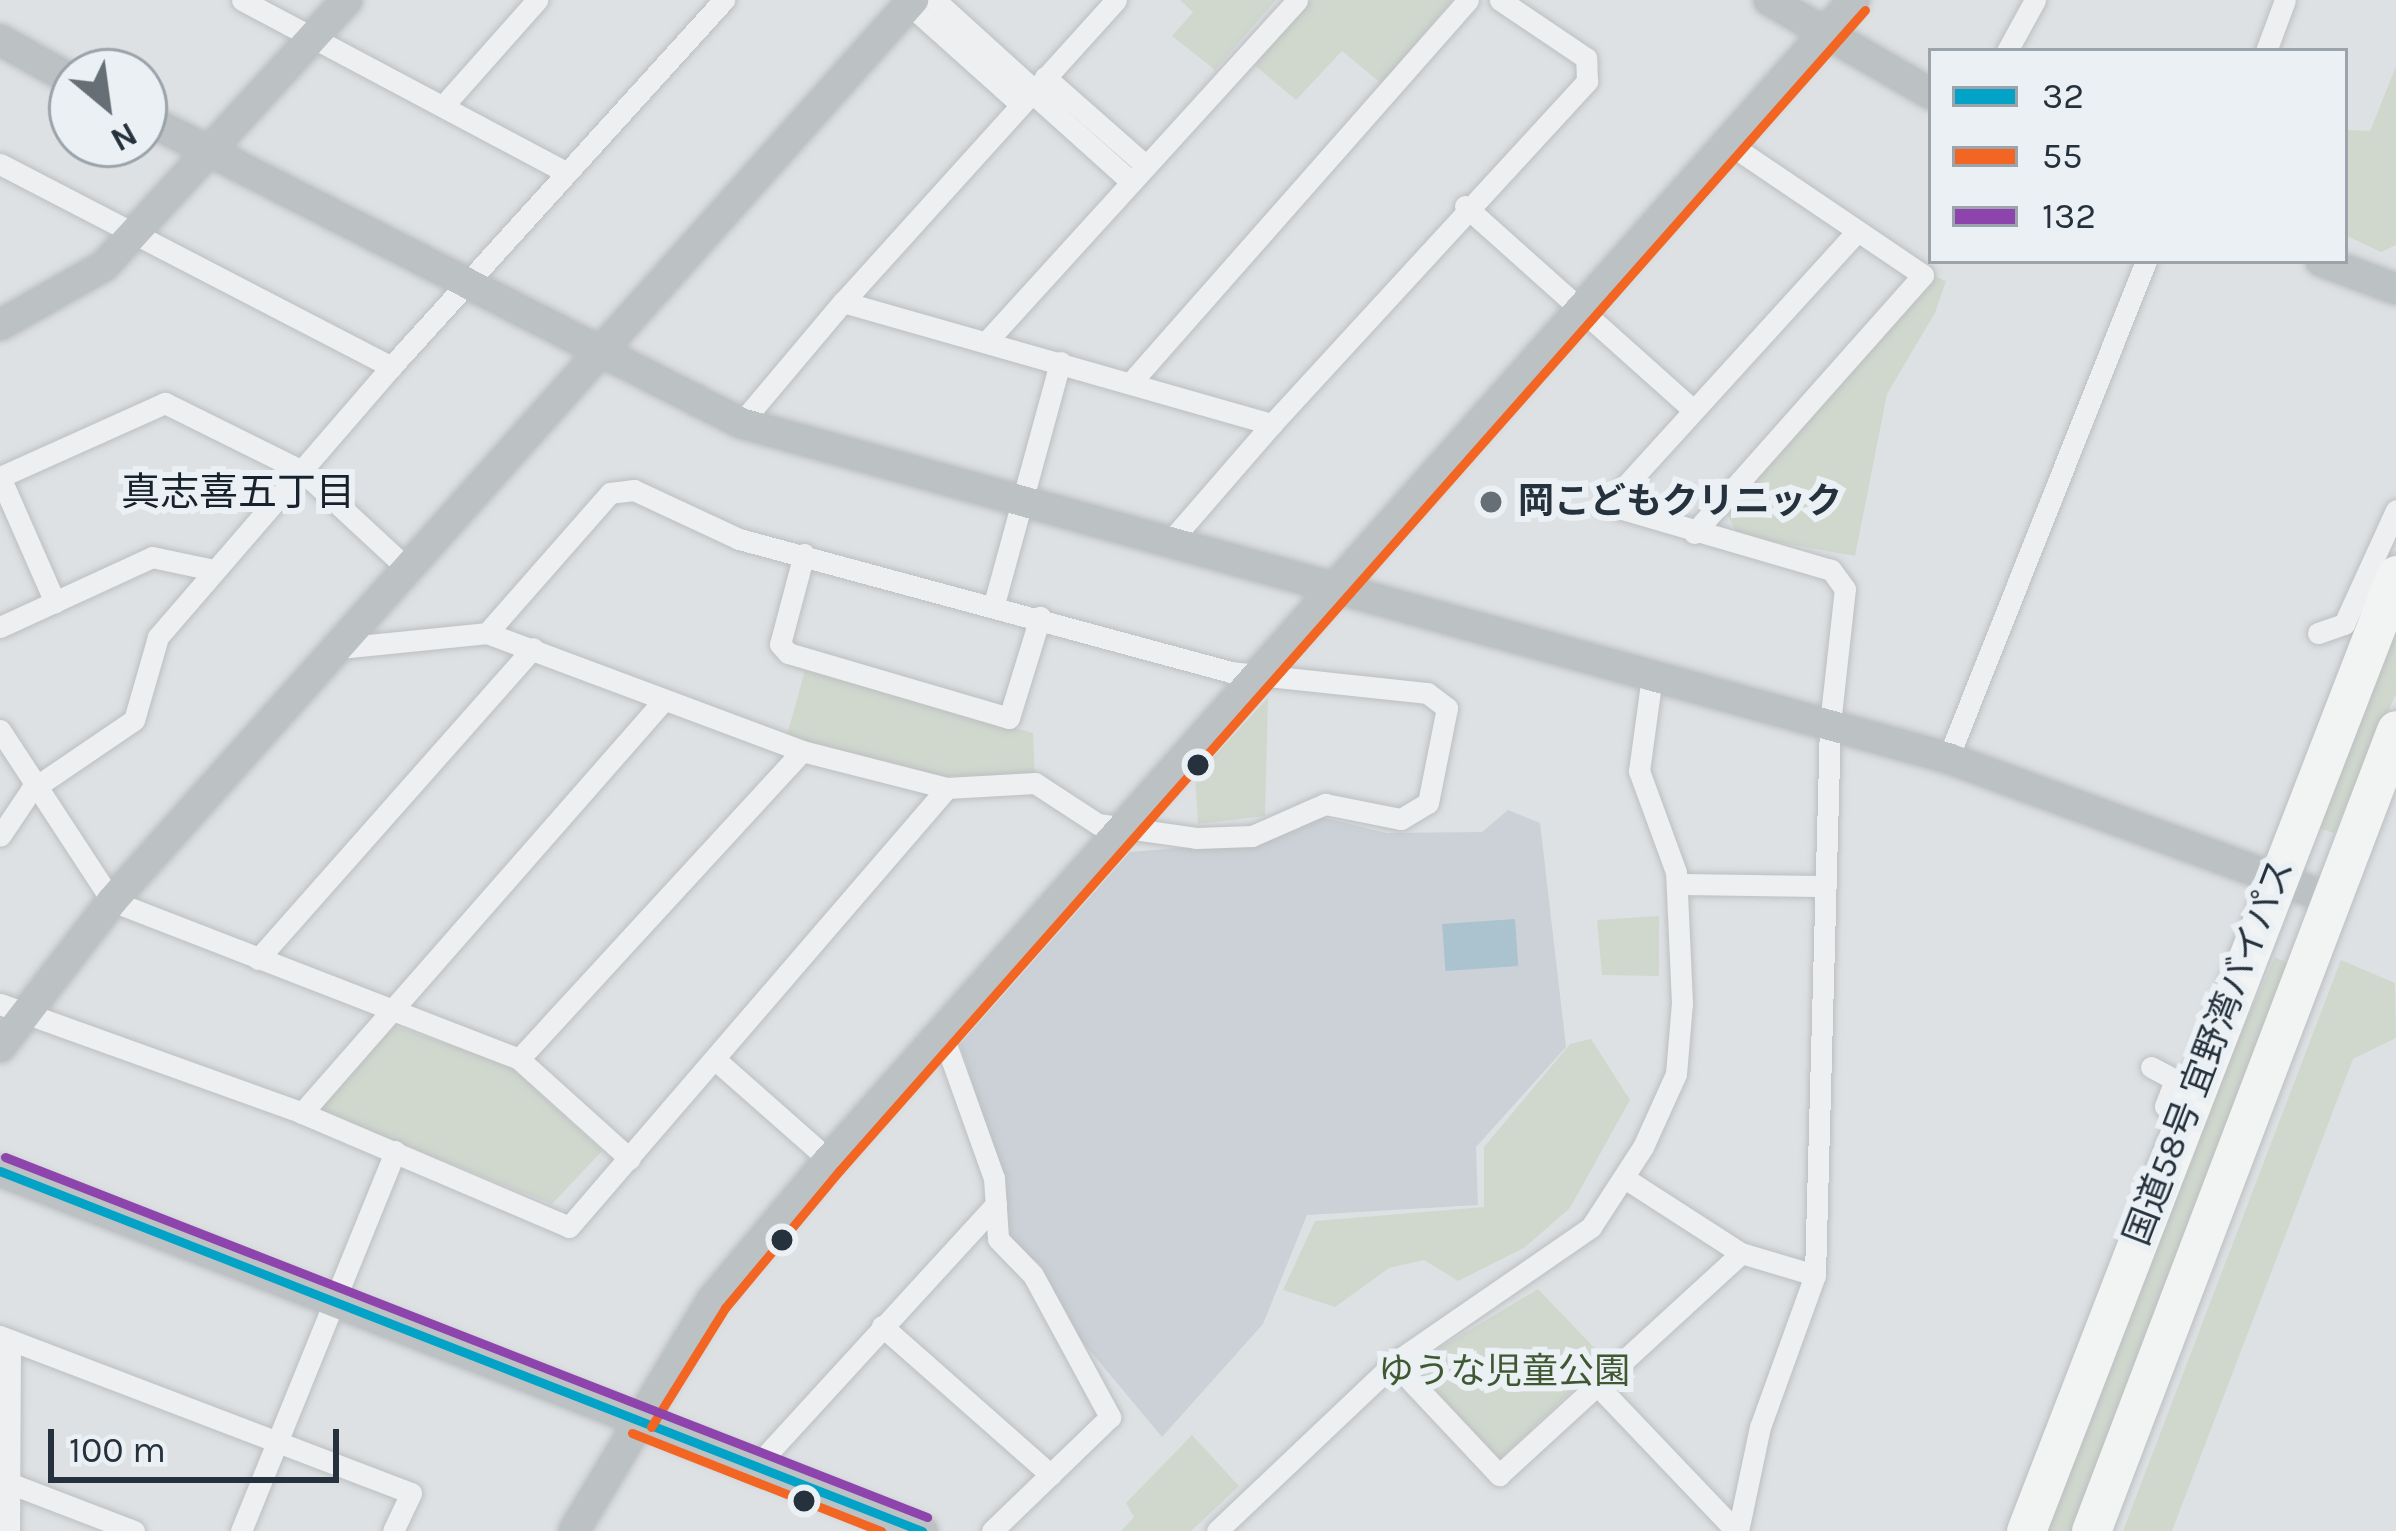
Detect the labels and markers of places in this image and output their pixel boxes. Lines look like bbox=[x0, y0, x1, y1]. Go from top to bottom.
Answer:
place label: 岡こどもクリニック bbox=[1518, 480, 1842, 524]
marker: 岡こどもクリニック bbox=[1475, 486, 1507, 518]
unlabelled marker bbox=[1187, 754, 1209, 776]
unlabelled marker bbox=[771, 1229, 793, 1251]
unlabelled marker bbox=[793, 1490, 815, 1512]

